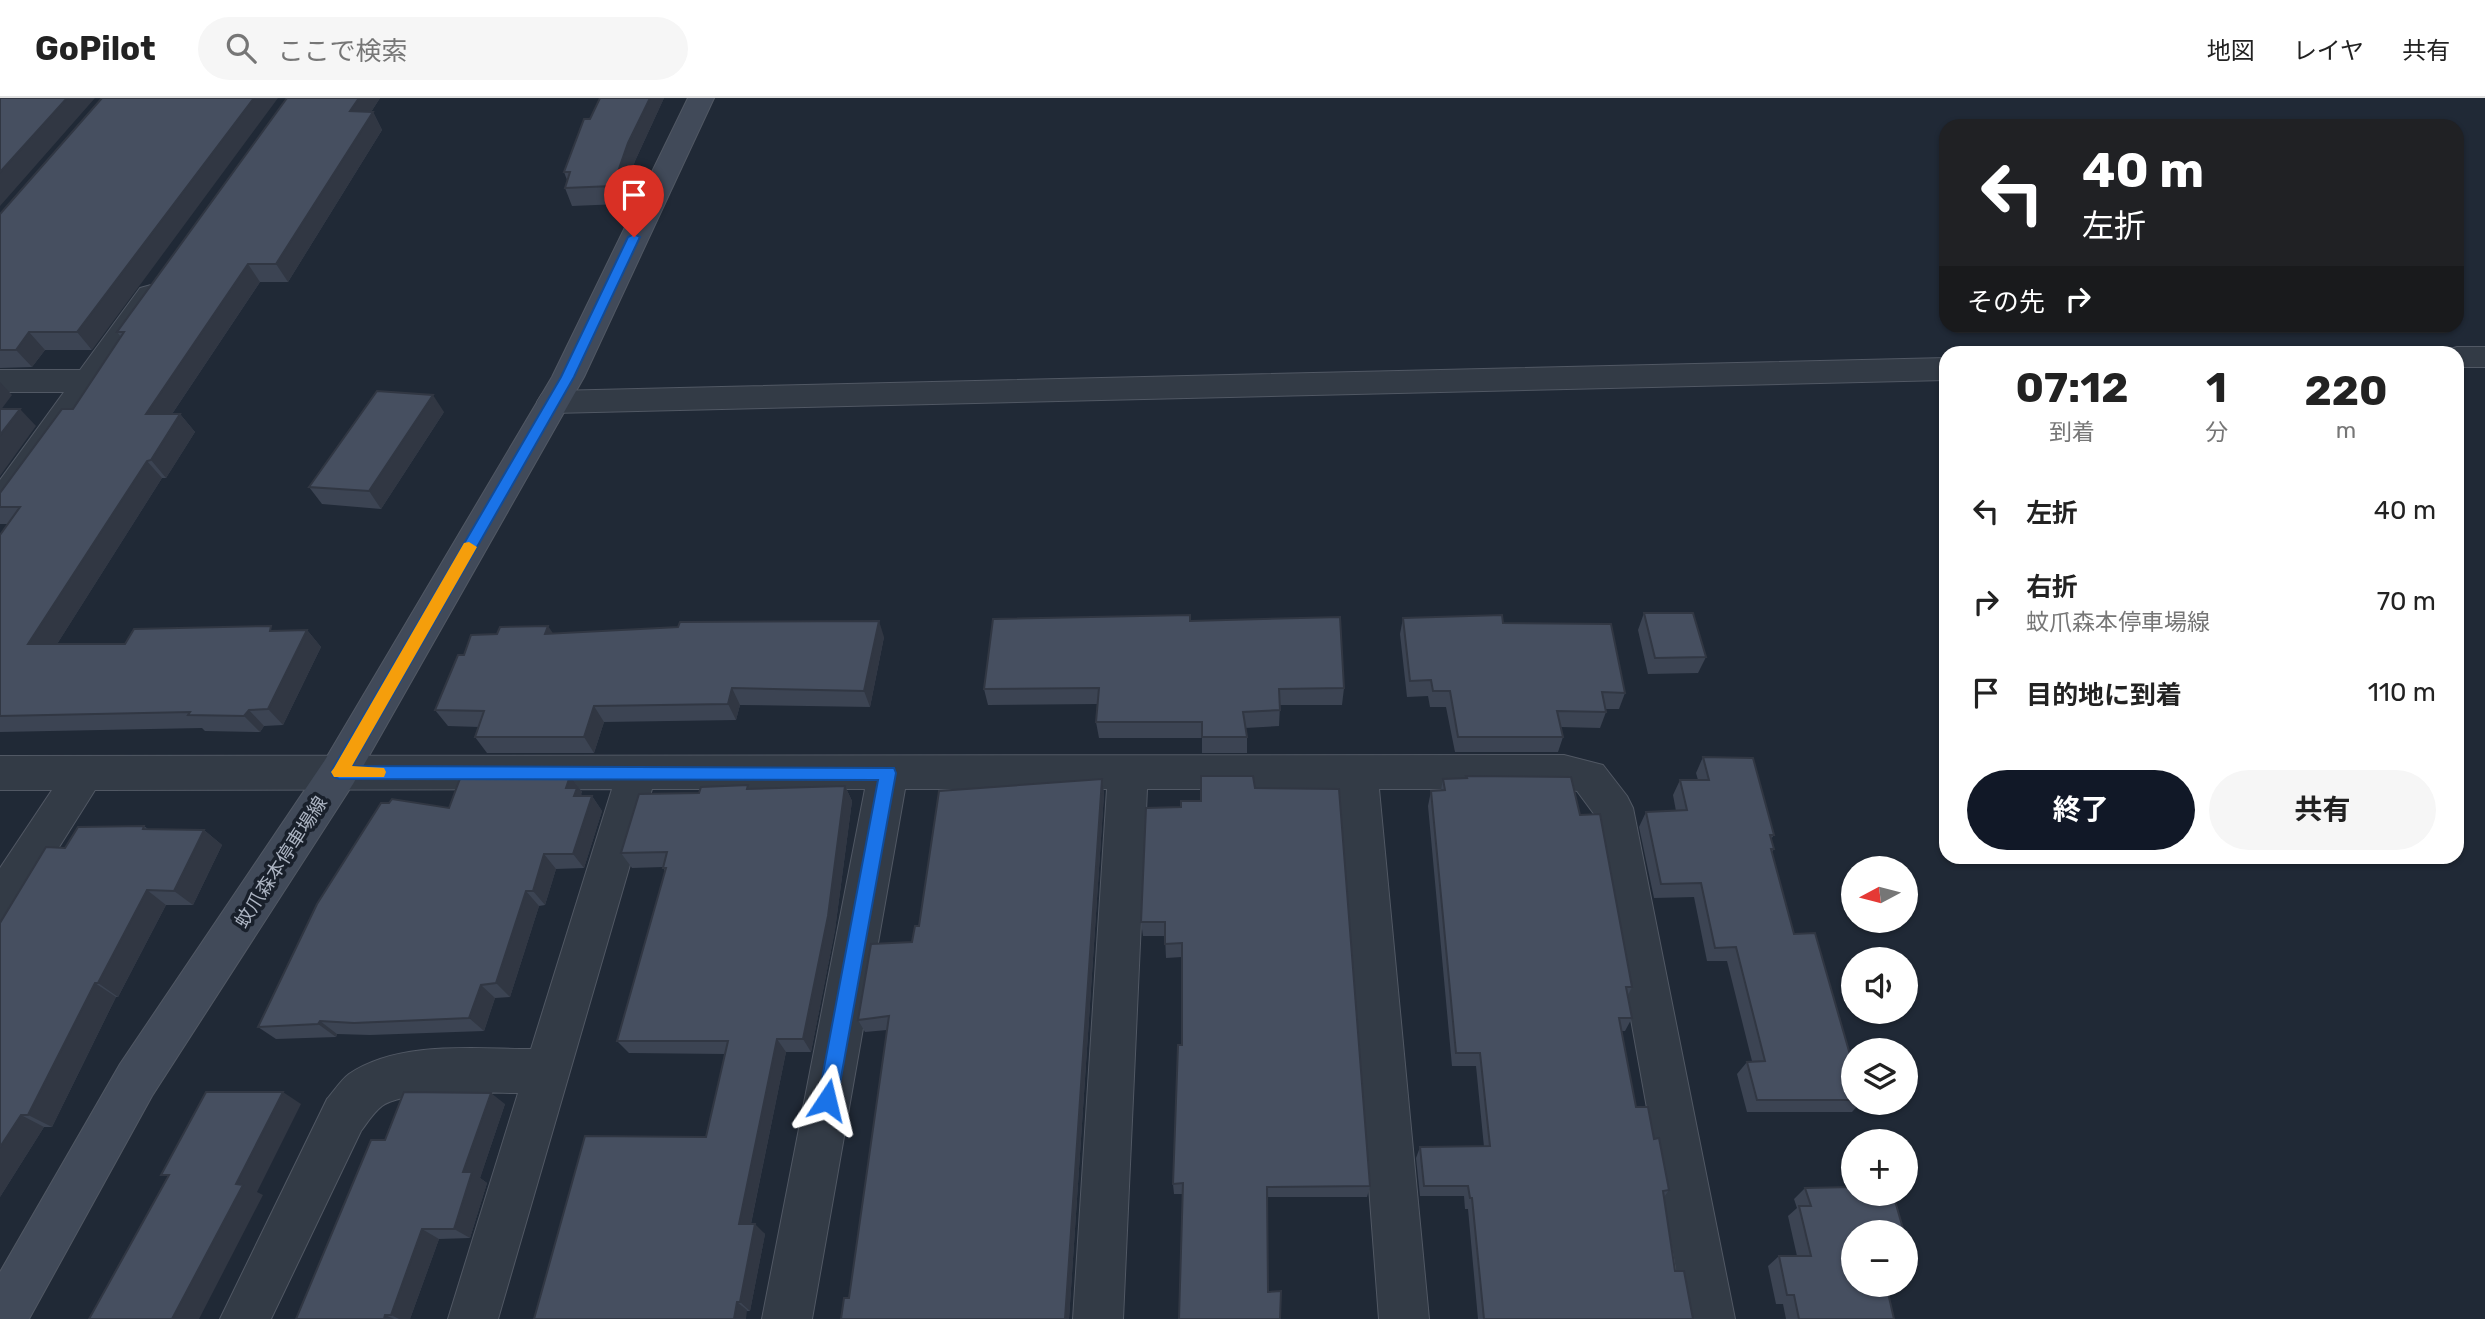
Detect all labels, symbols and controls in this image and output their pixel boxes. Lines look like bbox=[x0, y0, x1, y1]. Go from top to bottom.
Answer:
search box bbox=[198, 17, 688, 80]
text: GoPilot bbox=[35, 29, 156, 68]
icon: search bbox=[222, 29, 260, 67]
text: ここで検索 bbox=[278, 36, 408, 67]
text: 地図 bbox=[2207, 37, 2255, 65]
text: レイヤ bbox=[2293, 37, 2364, 65]
text: 共有 bbox=[2402, 37, 2450, 65]
text: 40 m bbox=[2082, 141, 2204, 199]
icon: left bbox=[1967, 147, 2058, 238]
pin bbox=[604, 165, 664, 237]
icon: arrive bbox=[615, 176, 653, 214]
text: 左折 bbox=[2082, 207, 2146, 245]
icon: right bbox=[2059, 280, 2097, 318]
text: その先 bbox=[1967, 287, 2045, 318]
text: 07:12 bbox=[2015, 363, 2129, 413]
text: 1 bbox=[2206, 363, 2227, 413]
text: 220 bbox=[2304, 366, 2388, 416]
text: m bbox=[2336, 416, 2356, 444]
text: 到着 bbox=[2049, 418, 2095, 446]
text: 分 bbox=[2205, 418, 2228, 446]
icon: left bbox=[1967, 492, 2005, 530]
text: 40 m bbox=[2374, 495, 2436, 526]
text: 左折 bbox=[2026, 498, 2078, 529]
text: 右折 bbox=[2026, 572, 2078, 603]
icon: right bbox=[1967, 583, 2005, 621]
text: 70 m bbox=[2377, 586, 2436, 617]
text: 蚊爪森本停車場線 bbox=[2026, 608, 2210, 636]
icon: arrive bbox=[1967, 674, 2005, 712]
text: 110 m bbox=[2368, 677, 2436, 708]
text: 目的地に到着 bbox=[2026, 680, 2182, 711]
button: 終了 bbox=[1967, 770, 2195, 850]
button: 共有 bbox=[2209, 770, 2436, 850]
street label: 蚊爪森本停車場線 bbox=[230, 792, 332, 932]
north arrow bbox=[1841, 856, 1918, 933]
map controls bbox=[1841, 856, 1918, 1297]
button: sound bbox=[1841, 947, 1918, 1024]
button: layers bbox=[1841, 1038, 1918, 1115]
position arrow bbox=[790, 1063, 864, 1137]
button: + bbox=[1841, 1129, 1918, 1206]
button: − bbox=[1841, 1220, 1918, 1297]

